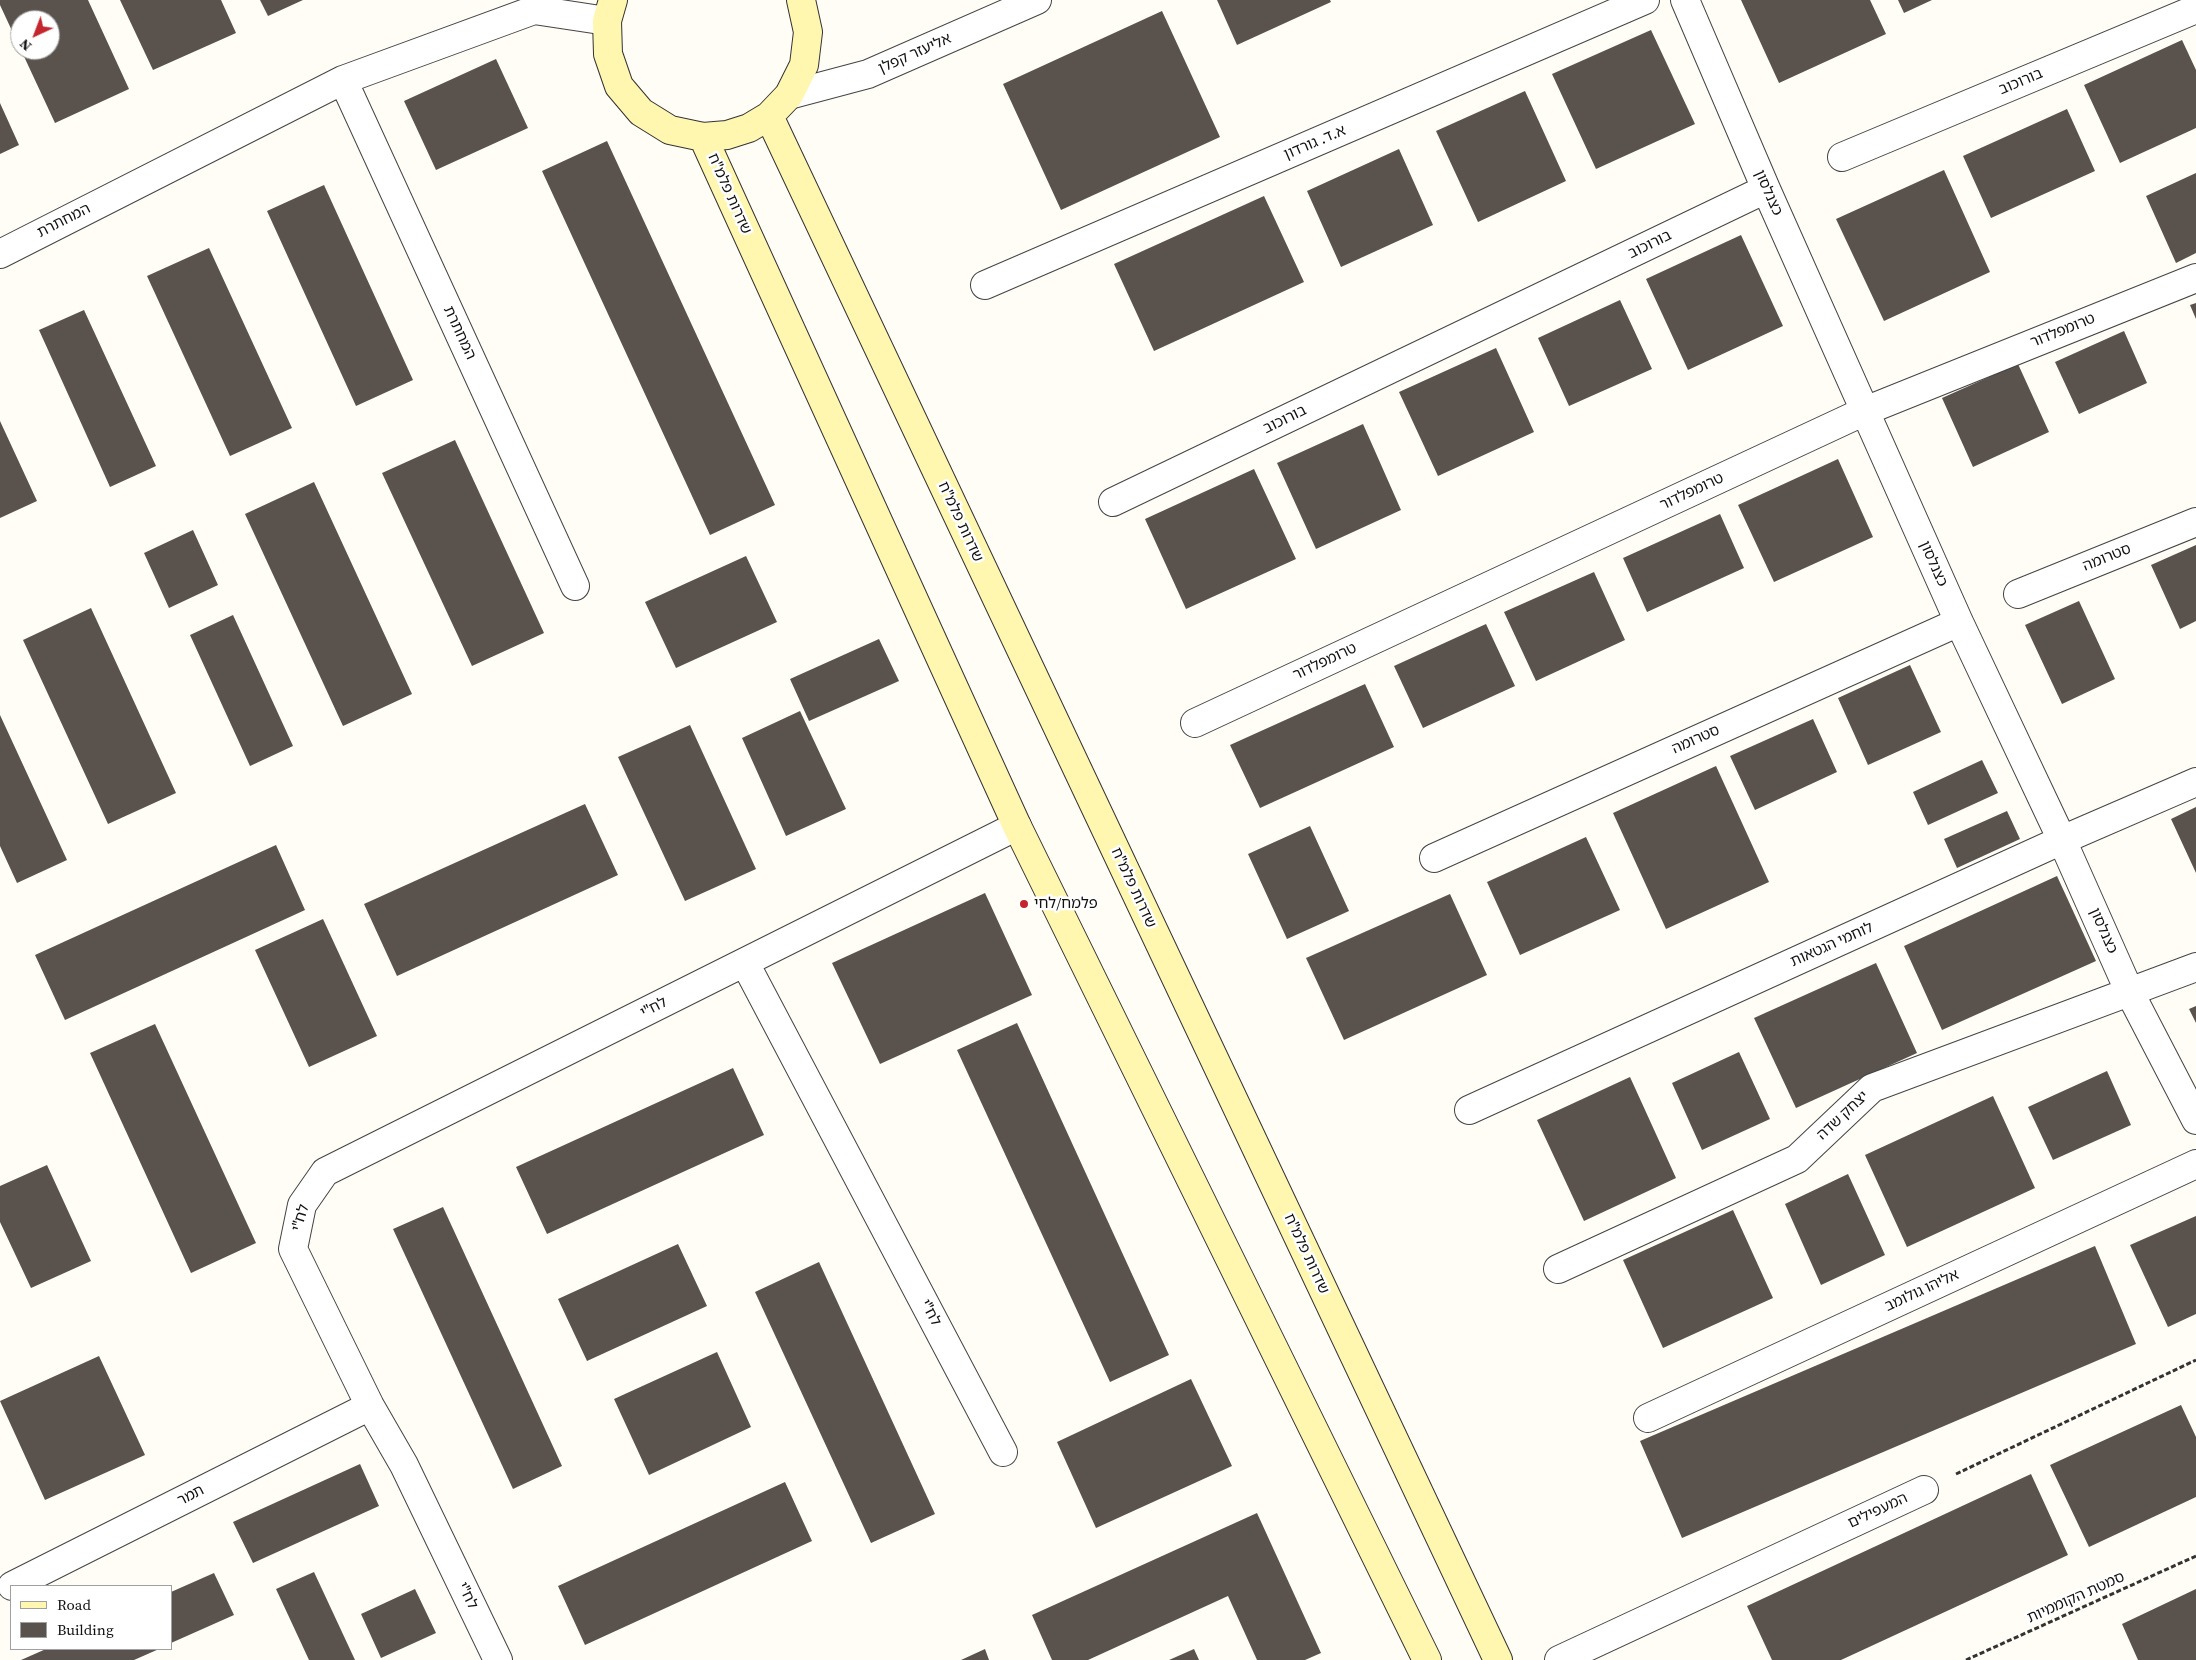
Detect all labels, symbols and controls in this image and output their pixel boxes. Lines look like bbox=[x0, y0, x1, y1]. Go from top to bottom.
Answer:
north arrow bbox=[10, 10, 60, 60]
street label: אליעזר קפלן bbox=[876, 30, 954, 78]
text: N bbox=[15, 34, 36, 56]
street label: בורוכוב bbox=[1996, 65, 2046, 99]
street label: א.ד. גורדון bbox=[1281, 122, 1349, 164]
street label: שדרות פלמ"ח bbox=[703, 151, 755, 237]
street label: כצנלסון bbox=[1750, 167, 1786, 219]
street label: המחתרת bbox=[34, 200, 94, 242]
street label: בורוכוב bbox=[1625, 227, 1675, 263]
street label: המחתרת bbox=[439, 303, 479, 363]
street label: טרומפלדור bbox=[2028, 310, 2098, 352]
street label: בורוכוב bbox=[1260, 402, 1310, 438]
street label: טרומפלדור bbox=[1657, 469, 1727, 515]
street label: שדרות פלמ"ח bbox=[934, 479, 986, 565]
street label: כצנלסון bbox=[1915, 538, 1951, 590]
street label: סטרומה bbox=[2080, 540, 2134, 576]
street label: טרומפלדור bbox=[1290, 639, 1360, 685]
street label: סטרומה bbox=[1669, 721, 1723, 759]
street label: שדרות פלמ"ח bbox=[1107, 845, 1159, 931]
place label: פלמח/לחי bbox=[1034, 895, 1098, 913]
marker: פלמח/לחי bbox=[1018, 898, 1030, 910]
street label: כצנלסון bbox=[2085, 905, 2121, 957]
street label: לוחמי הגטאות bbox=[1788, 919, 1876, 971]
street label: לח"י bbox=[638, 994, 670, 1022]
street label: יצחק שדה bbox=[1814, 1088, 1872, 1144]
street label: לח"י bbox=[288, 1202, 314, 1234]
street label: שדרות פלמ"ח bbox=[1280, 1211, 1332, 1297]
street label: אליהו גולומב bbox=[1882, 1266, 1962, 1316]
street label: לח"י bbox=[916, 1297, 944, 1329]
street label: תמר bbox=[175, 1482, 207, 1510]
street label: המעפילים bbox=[1845, 1489, 1911, 1533]
street label: סמטת הקוממיות bbox=[2024, 1568, 2128, 1628]
street label: לח"י bbox=[453, 1580, 481, 1612]
legend bbox=[10, 1585, 172, 1650]
text: Road bbox=[57, 1594, 91, 1615]
text: Building bbox=[57, 1619, 114, 1640]

